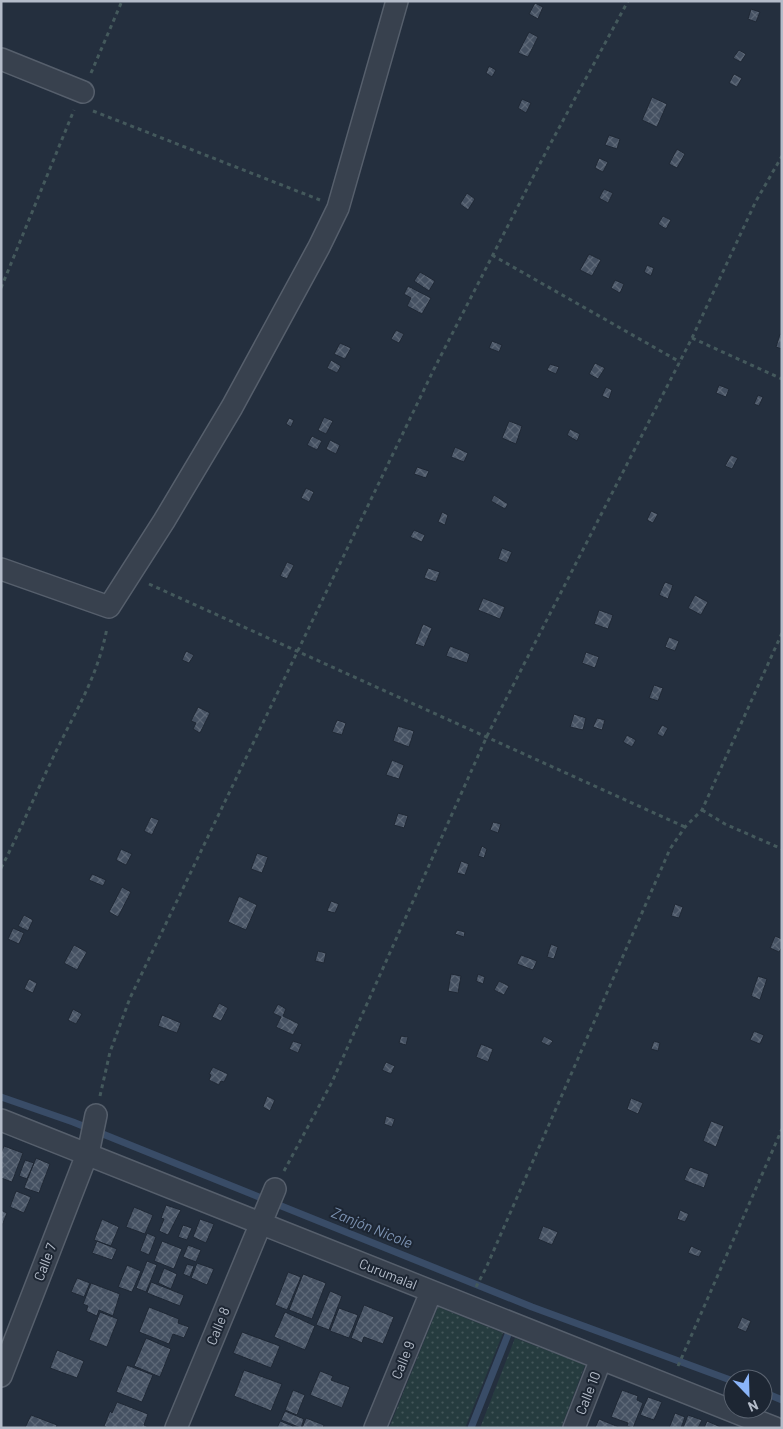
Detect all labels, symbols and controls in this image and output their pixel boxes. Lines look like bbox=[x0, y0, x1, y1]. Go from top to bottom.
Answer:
water label: Zanjón Nicole bbox=[329, 1203, 416, 1252]
street label: Calle 7 bbox=[30, 1240, 60, 1283]
street label: Curumalal bbox=[357, 1254, 420, 1293]
street label: Calle 8 bbox=[202, 1304, 233, 1347]
street label: Calle 9 bbox=[387, 1338, 418, 1381]
street label: Calle 10 bbox=[572, 1369, 604, 1417]
north arrow bbox=[723, 1369, 773, 1419]
text: N bbox=[746, 1397, 761, 1416]

